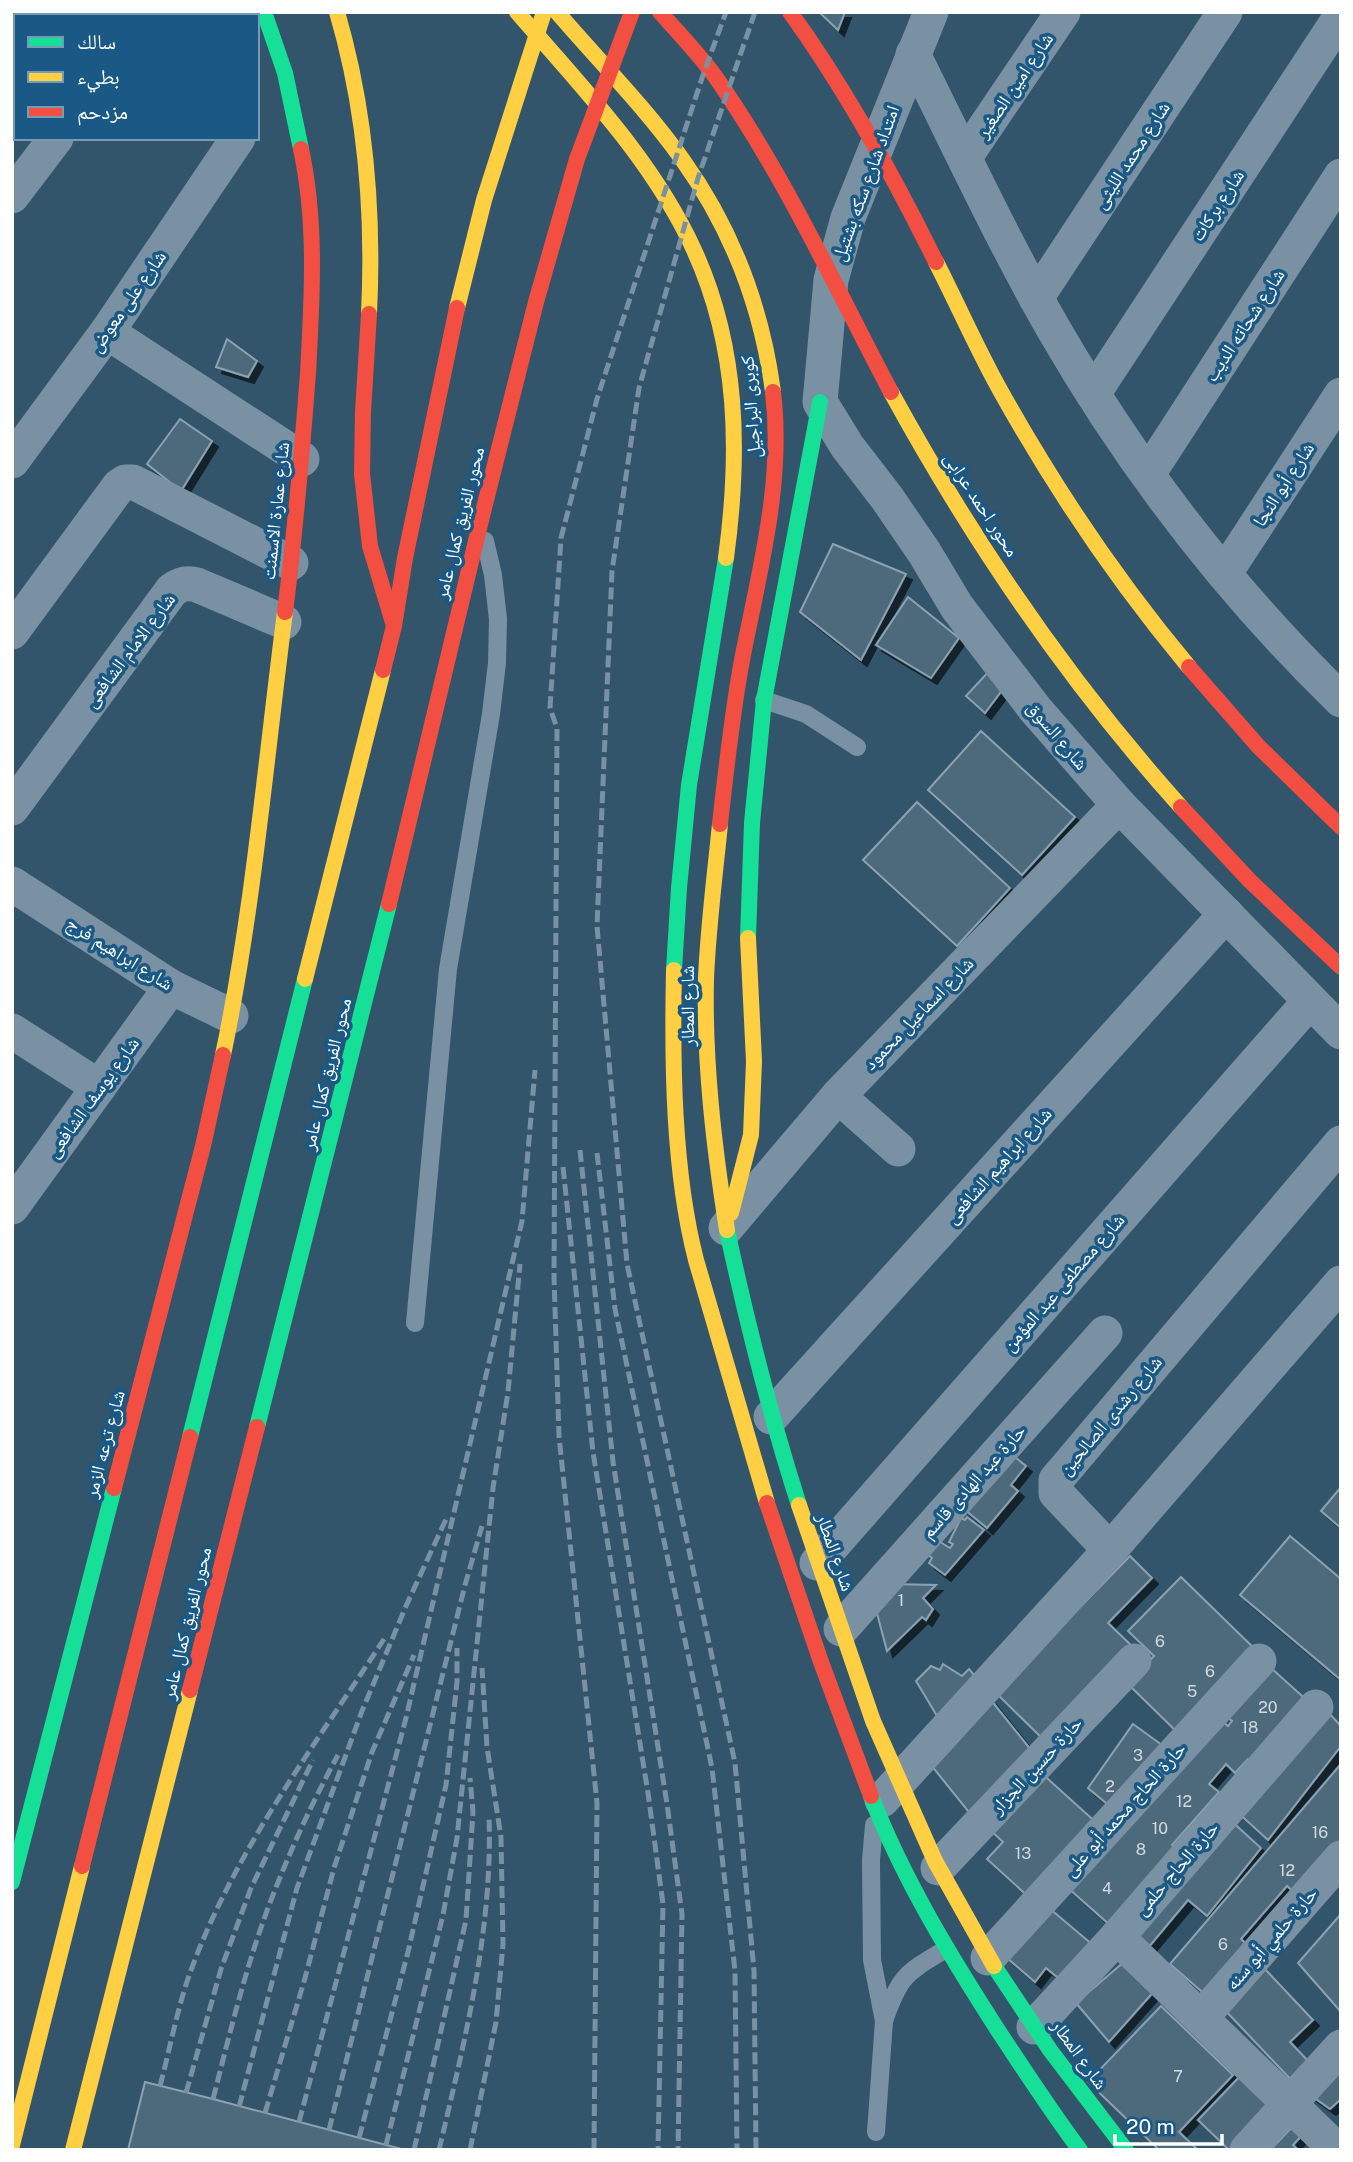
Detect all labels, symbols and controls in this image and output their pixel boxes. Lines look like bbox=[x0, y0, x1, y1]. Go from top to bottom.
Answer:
legend bbox=[14, 14, 259, 140]
street label: شارع امين الصغير bbox=[970, 28, 1058, 143]
text: سالك bbox=[77, 29, 116, 54]
text: بطيء bbox=[77, 64, 120, 93]
street label: شارع محمد الليثى bbox=[1088, 97, 1175, 213]
text: مزدحم bbox=[77, 99, 128, 126]
street label: امتداد شارع سكه بشتيل bbox=[827, 102, 904, 264]
street label: شارع بركات bbox=[1186, 165, 1249, 246]
street label: شارع على معوض bbox=[84, 246, 171, 357]
street label: شارع شحاته الديب bbox=[1199, 264, 1289, 386]
street label: كوبرى البراجيل bbox=[735, 355, 766, 459]
street label: شارع أبو النجا bbox=[1248, 438, 1319, 531]
street label: شارع عمارة الاسمنت bbox=[257, 441, 294, 581]
street label: محور الفريق كمال عامر bbox=[429, 445, 490, 603]
street label: محور احمد عرابى bbox=[939, 448, 1024, 561]
street label: شارع الامام الشافعى bbox=[79, 589, 182, 713]
street label: شارع السوق bbox=[1022, 696, 1093, 775]
street label: شارع ابراهيم فرج bbox=[62, 911, 177, 996]
street label: شارع اسماعيل محمود bbox=[858, 952, 978, 1075]
street label: شارع المطار bbox=[676, 965, 699, 1048]
street label: محور الفريق كمال عامر bbox=[296, 996, 357, 1154]
street label: شارع يوسف الشافعى bbox=[41, 1032, 144, 1162]
street label: شارع ابراهيم الشافعى bbox=[940, 1102, 1057, 1229]
street label: شارع مصطفى عبد المؤمن bbox=[997, 1209, 1129, 1356]
street label: شارع رشدى الصالحين bbox=[1054, 1351, 1167, 1480]
street label: شارع ترعه الزمر bbox=[79, 1388, 130, 1501]
street label: حارة عبد الهادى قاسم bbox=[916, 1420, 1031, 1544]
street label: شارع المطار bbox=[811, 1509, 860, 1594]
street label: محور الفريق كمال عامر bbox=[156, 1545, 217, 1703]
house number: 1 bbox=[898, 1591, 904, 1610]
house number: 6 bbox=[1155, 1632, 1165, 1651]
house number: 6 bbox=[1205, 1662, 1215, 1681]
house number: 5 bbox=[1187, 1682, 1197, 1701]
house number: 20 bbox=[1258, 1698, 1278, 1717]
street label: حارة حسين الجزار bbox=[985, 1712, 1087, 1819]
house number: 18 bbox=[1242, 1718, 1258, 1737]
street label: حارة الحاج محمد أبو على bbox=[1058, 1737, 1191, 1881]
house number: 3 bbox=[1133, 1746, 1143, 1765]
house number: 2 bbox=[1105, 1777, 1115, 1796]
house number: 12 bbox=[1176, 1792, 1192, 1811]
street label: حارة الحاج حلمى bbox=[1129, 1817, 1223, 1920]
house number: 10 bbox=[1152, 1819, 1168, 1838]
house number: 16 bbox=[1312, 1823, 1328, 1842]
house number: 8 bbox=[1136, 1840, 1146, 1859]
house number: 13 bbox=[1015, 1844, 1031, 1863]
house number: 12 bbox=[1279, 1861, 1295, 1880]
house number: 4 bbox=[1102, 1879, 1112, 1898]
street label: حارة حلمي أبو سنه bbox=[1220, 1882, 1325, 1997]
house number: 6 bbox=[1218, 1935, 1228, 1954]
street label: شارع المطار bbox=[1046, 2014, 1113, 2094]
house number: 7 bbox=[1173, 2067, 1183, 2086]
scale bar bbox=[1115, 2102, 1222, 2146]
text: 20 m bbox=[1126, 2114, 1175, 2139]

